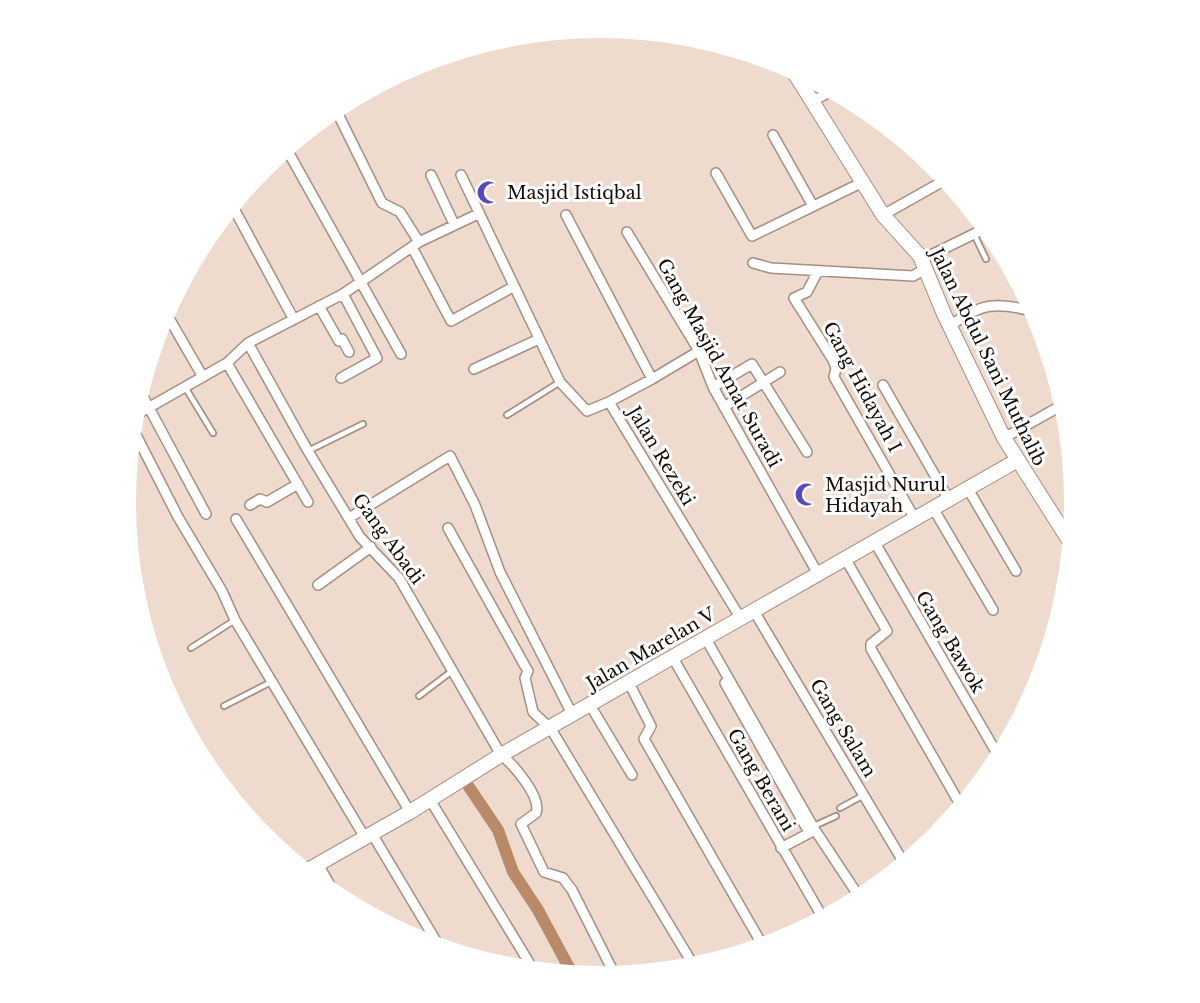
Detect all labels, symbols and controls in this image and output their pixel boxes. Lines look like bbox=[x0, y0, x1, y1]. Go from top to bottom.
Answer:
mosque icon: Masjid Istiqbal bbox=[476, 180, 502, 206]
place label: Masjid Istiqbal bbox=[507, 182, 642, 204]
street label: Jalan Abdul Sani Muthalib bbox=[925, 243, 1050, 469]
street label: Gang Masjid Amat Suradi bbox=[652, 255, 786, 471]
street label: Gang Hidayah I bbox=[818, 318, 906, 456]
street label: Jalan Rezeki bbox=[622, 401, 699, 510]
place label: Masjid Nurul Hidayah bbox=[825, 474, 946, 517]
mosque icon: Masjid Nurul Hidayah bbox=[794, 482, 820, 508]
street label: Gang Abadi bbox=[348, 489, 428, 589]
street label: Gang Bawok bbox=[911, 587, 989, 697]
street label: Jalan Marelan V bbox=[581, 603, 720, 696]
street label: Gang Salam bbox=[805, 675, 881, 781]
street label: Gang Berani bbox=[723, 725, 799, 835]

